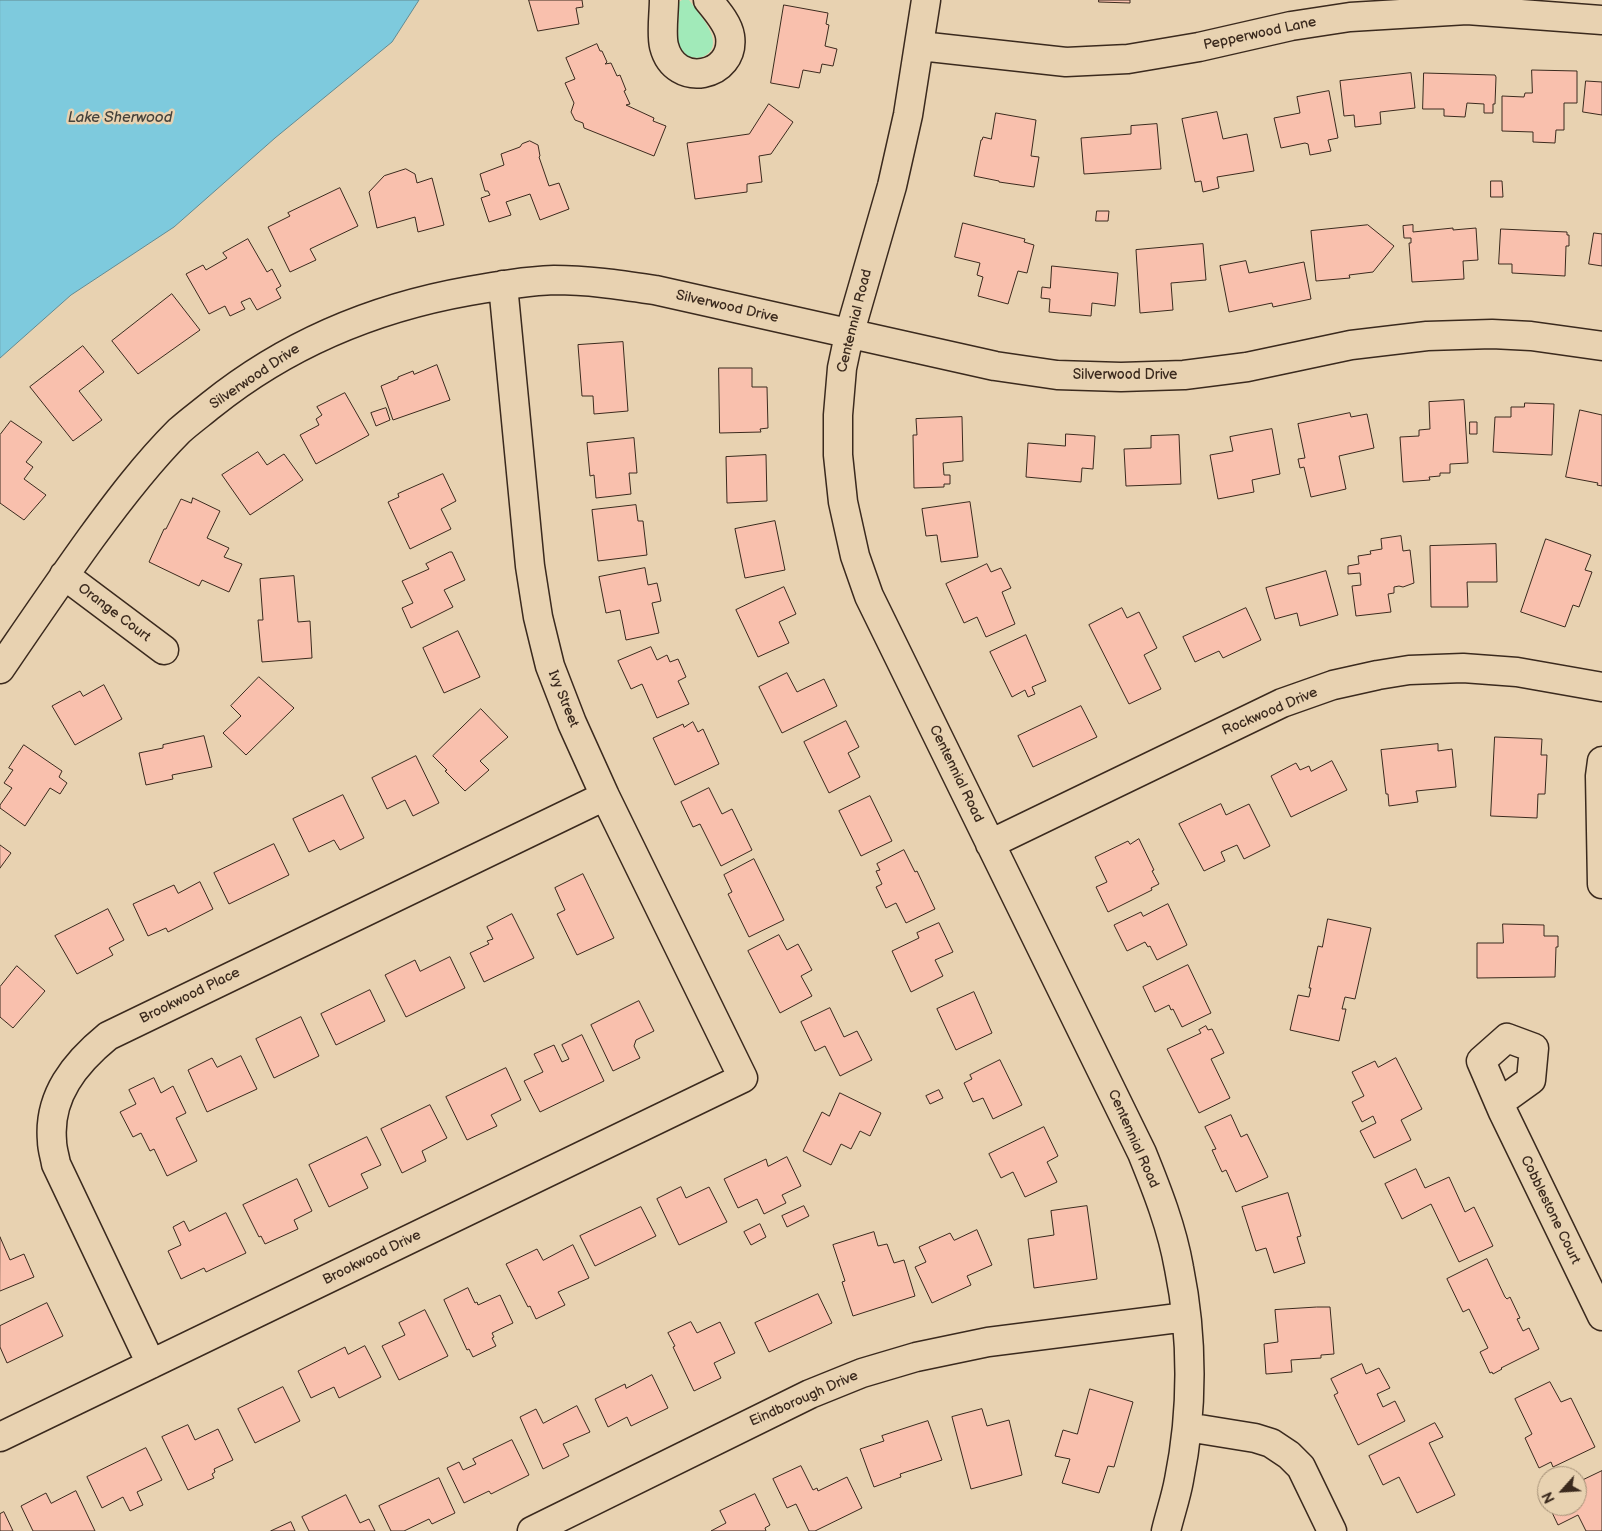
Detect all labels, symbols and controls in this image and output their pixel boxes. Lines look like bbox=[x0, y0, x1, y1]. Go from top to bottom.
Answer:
street label: Pepperwood Lane bbox=[1202, 14, 1318, 54]
water label: Lake Sherwood bbox=[68, 109, 172, 127]
street label: Centennial Road bbox=[834, 268, 876, 374]
street label: Silverwood Drive bbox=[674, 287, 780, 327]
street label: Silverwood Drive bbox=[207, 341, 303, 413]
street label: Silverwood Drive bbox=[1073, 367, 1177, 383]
street label: Orange Court bbox=[74, 580, 154, 646]
street label: Ivy Street bbox=[544, 668, 582, 730]
street label: Rockwood Drive bbox=[1220, 684, 1320, 740]
street label: Centennial Road bbox=[925, 723, 987, 825]
street label: Brookwood Place bbox=[137, 964, 243, 1028]
street label: Centennial Road bbox=[1104, 1087, 1162, 1191]
street label: Cobblestone Court bbox=[1516, 1153, 1584, 1267]
street label: Brookwood Drive bbox=[320, 1227, 424, 1289]
street label: Eindborough Drive bbox=[747, 1368, 861, 1430]
north arrow bbox=[1537, 1466, 1587, 1516]
text: N bbox=[1539, 1489, 1559, 1506]

